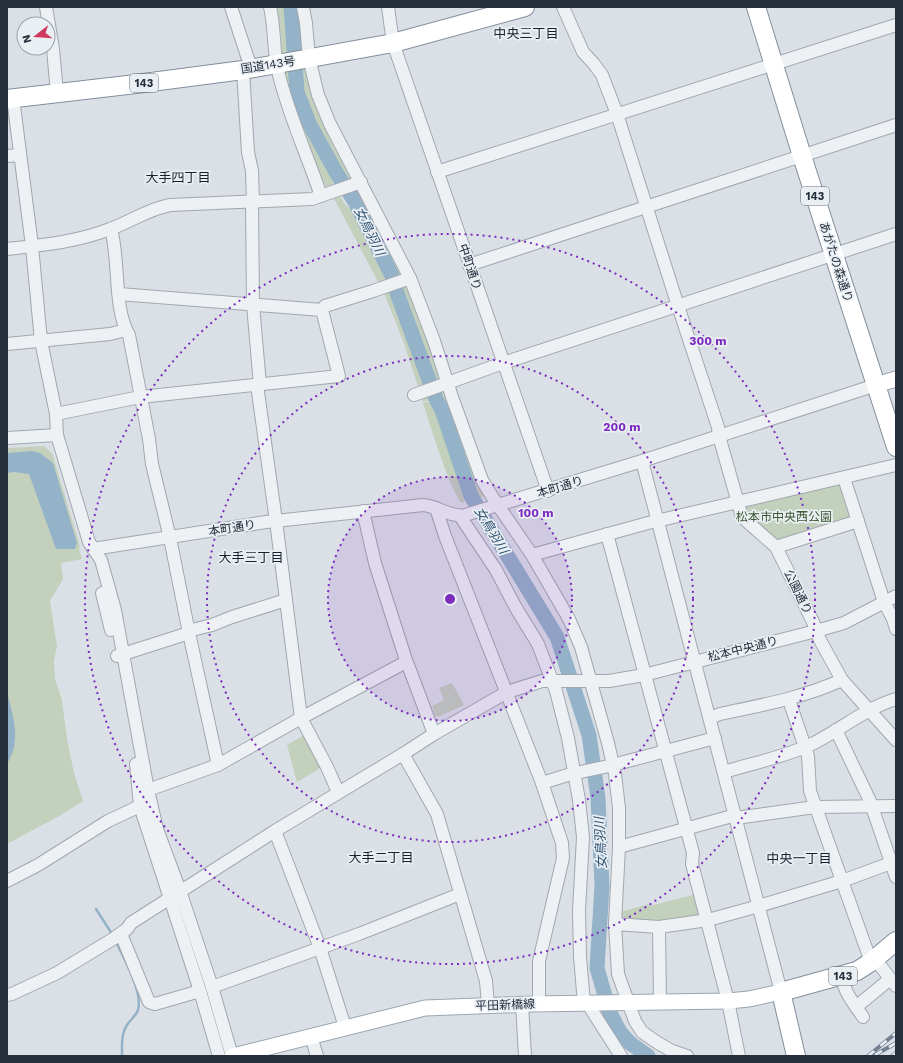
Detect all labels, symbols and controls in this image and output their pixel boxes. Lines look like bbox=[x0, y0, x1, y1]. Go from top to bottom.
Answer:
north arrow bbox=[16, 16, 56, 56]
district label: 中央三丁目 bbox=[493, 26, 559, 41]
text: N bbox=[20, 33, 34, 45]
street label: 国道143号 bbox=[240, 54, 296, 76]
road number: 143 bbox=[130, 74, 158, 92]
district label: 大手四丁目 bbox=[145, 170, 211, 185]
road number: 143 bbox=[801, 187, 829, 205]
water label: 女鳥羽川 bbox=[351, 205, 389, 260]
street label: あがたの森通り bbox=[816, 220, 856, 304]
street label: 中町通り bbox=[456, 242, 484, 292]
text: 300 m bbox=[689, 334, 727, 348]
text: 200 m bbox=[603, 420, 641, 434]
street label: 本町通り bbox=[535, 473, 585, 501]
water label: 女鳥羽川 bbox=[472, 504, 512, 558]
text: 100 m bbox=[518, 506, 554, 520]
park label: 松本市中央西公園 bbox=[736, 510, 832, 524]
street label: 本町通り bbox=[207, 517, 257, 539]
district label: 大手三丁目 bbox=[218, 550, 284, 565]
street label: 公園通り bbox=[781, 567, 815, 617]
centre of rings bbox=[443, 592, 457, 606]
street label: 松本中央通り bbox=[706, 633, 780, 665]
water label: 女鳥羽川 bbox=[592, 815, 609, 869]
district label: 大手二丁目 bbox=[348, 850, 414, 865]
district label: 中央一丁目 bbox=[766, 851, 832, 866]
road number: 143 bbox=[829, 967, 857, 985]
street label: 平田新橋線 bbox=[475, 997, 535, 1013]

